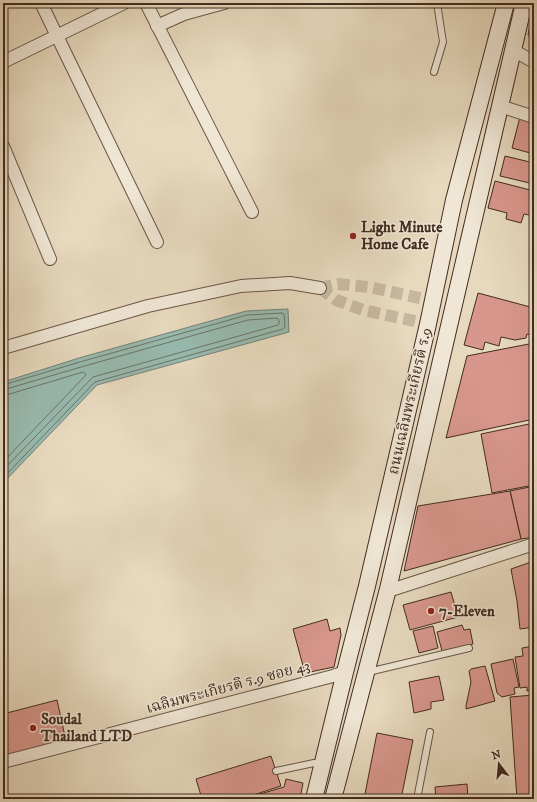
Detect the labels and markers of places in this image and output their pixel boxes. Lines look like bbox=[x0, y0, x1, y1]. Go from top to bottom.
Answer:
place label: Light Minute Home Cafe bbox=[361, 218, 443, 254]
marker: Light Minute Home Cafe bbox=[348, 231, 358, 241]
place label: 7-Eleven bbox=[439, 602, 495, 621]
marker: 7-Eleven bbox=[426, 606, 436, 616]
place label: Soudal Thailand LTD bbox=[40, 710, 132, 746]
marker: Soudal Thailand LTD bbox=[28, 723, 38, 733]

